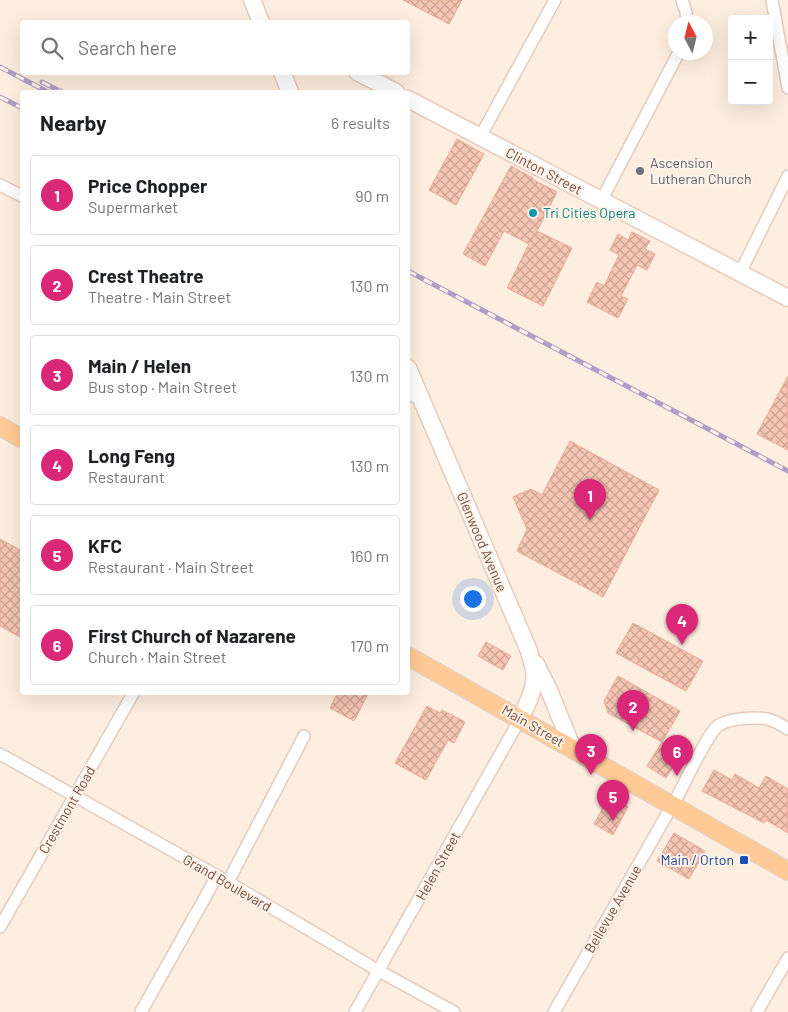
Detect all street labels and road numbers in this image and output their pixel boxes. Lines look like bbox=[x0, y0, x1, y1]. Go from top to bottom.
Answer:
street label: Clinton Street bbox=[503, 143, 585, 198]
street label: Glenwood Avenue bbox=[454, 489, 511, 594]
street label: Main Street bbox=[499, 701, 568, 750]
street label: Crestmont Road bbox=[35, 763, 98, 857]
street label: Helen Street bbox=[412, 828, 463, 903]
street label: Grand Boulevard bbox=[180, 850, 275, 915]
street label: Bellevue Avenue bbox=[580, 862, 645, 956]

